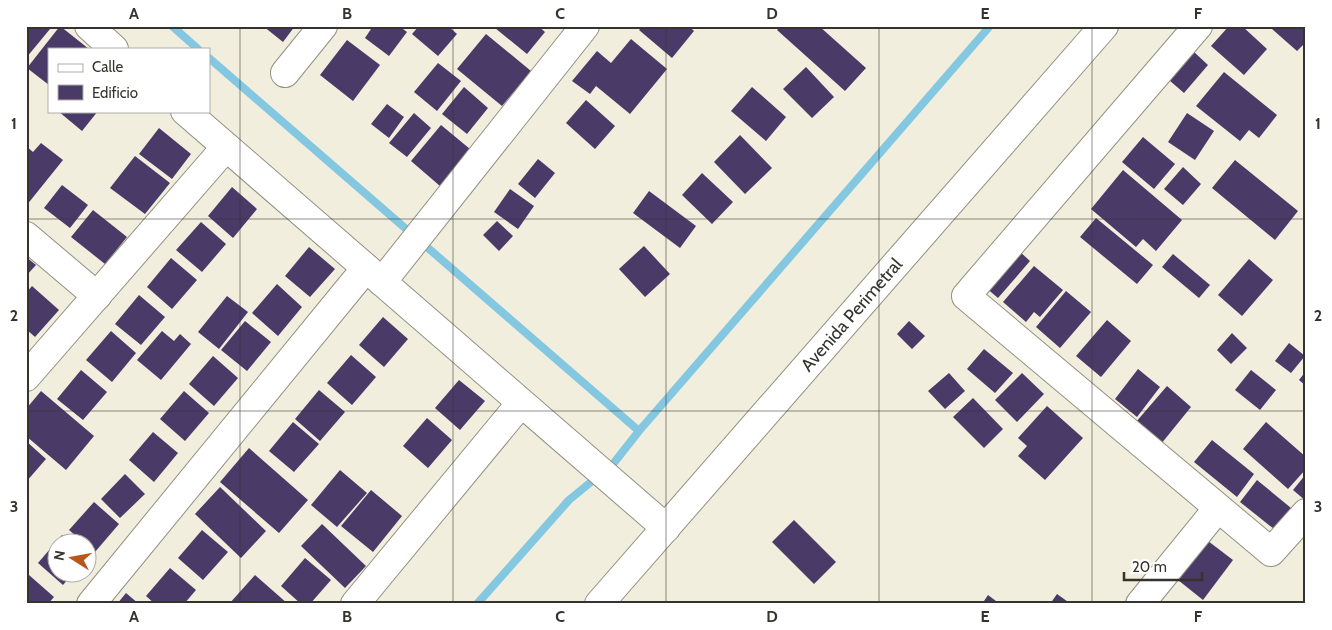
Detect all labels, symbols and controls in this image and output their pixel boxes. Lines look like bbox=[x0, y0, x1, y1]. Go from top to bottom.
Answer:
text: A bbox=[129, 4, 139, 23]
text: B bbox=[342, 4, 352, 23]
text: C bbox=[555, 4, 565, 23]
text: D bbox=[766, 4, 778, 23]
text: E bbox=[980, 4, 990, 23]
text: F bbox=[1194, 4, 1203, 23]
legend bbox=[48, 48, 210, 112]
text: Calle bbox=[92, 58, 123, 76]
text: Edificio bbox=[92, 84, 138, 102]
text: 1 bbox=[11, 114, 17, 133]
text: 1 bbox=[1315, 114, 1321, 133]
street label: Avenida Perimetral bbox=[796, 253, 908, 376]
text: 2 bbox=[10, 306, 18, 325]
text: 2 bbox=[1314, 306, 1322, 325]
text: 3 bbox=[10, 497, 18, 516]
text: 3 bbox=[1314, 497, 1322, 516]
north arrow bbox=[48, 532, 98, 582]
text: N bbox=[49, 549, 69, 562]
scale bar bbox=[1124, 550, 1202, 582]
text: 20 m bbox=[1132, 558, 1167, 576]
text: A bbox=[129, 607, 139, 626]
text: B bbox=[342, 607, 352, 626]
text: C bbox=[555, 607, 565, 626]
text: D bbox=[766, 607, 778, 626]
text: E bbox=[980, 607, 990, 626]
text: F bbox=[1194, 607, 1203, 626]

